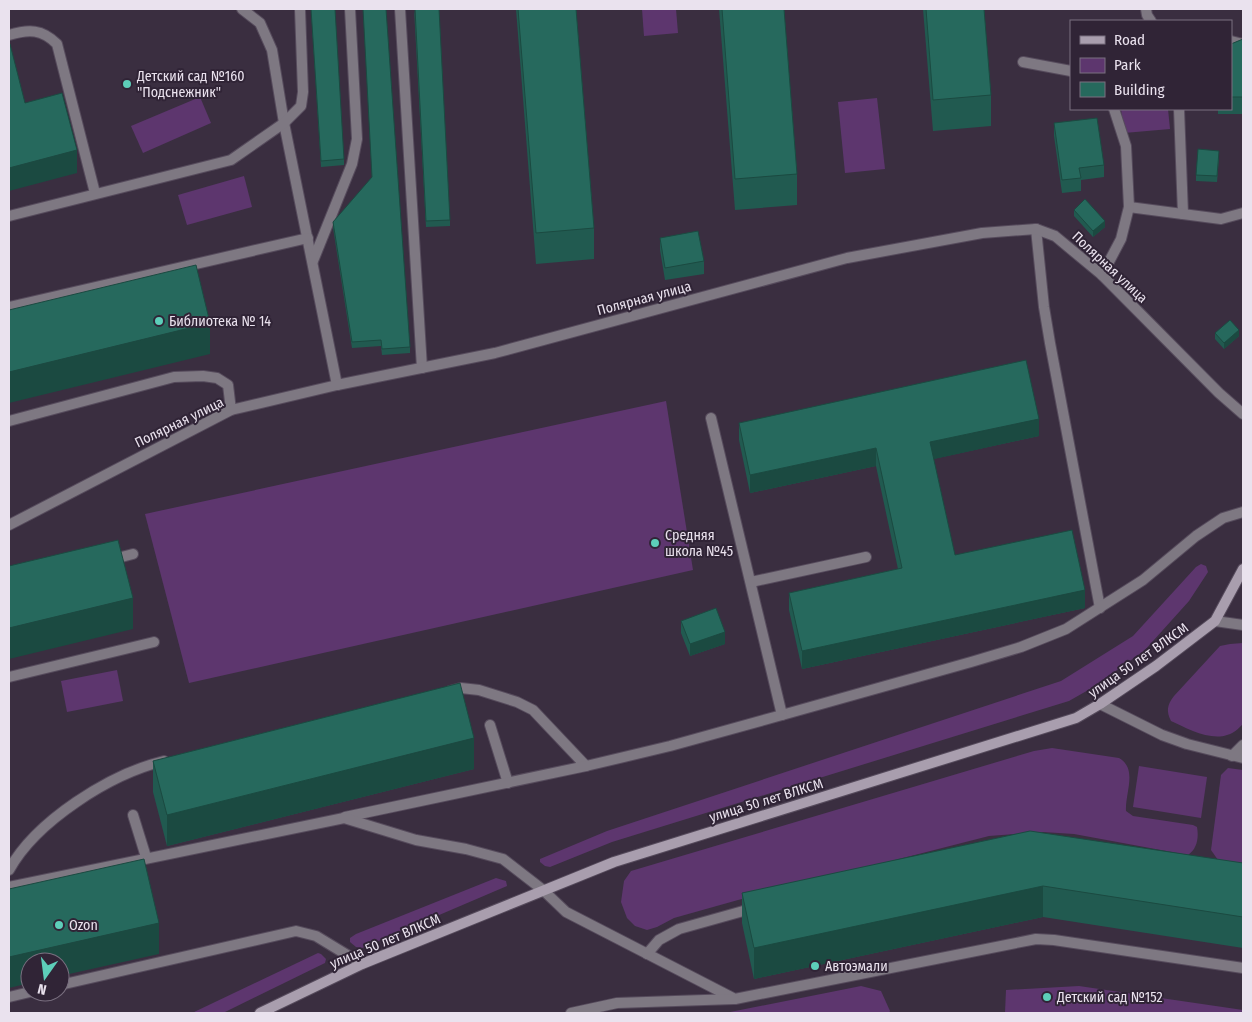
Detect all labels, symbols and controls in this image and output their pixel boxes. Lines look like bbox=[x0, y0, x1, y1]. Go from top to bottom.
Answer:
legend bbox=[1070, 20, 1232, 110]
text: Road bbox=[1114, 31, 1145, 49]
text: Park bbox=[1114, 56, 1141, 74]
place label: Детский сад №160 "Подснежник" bbox=[136, 68, 244, 101]
marker: Детский сад №160 "Подснежник" bbox=[121, 78, 133, 90]
text: Building bbox=[1114, 81, 1165, 99]
street label: Полярная улица bbox=[1068, 228, 1151, 307]
street label: Полярная улица bbox=[595, 278, 693, 319]
place label: Библиотека № 14 bbox=[169, 313, 271, 330]
marker: Библиотека № 14 bbox=[153, 315, 165, 327]
street label: Полярная улица bbox=[132, 394, 227, 451]
place label: Средняя школа №45 bbox=[665, 527, 733, 560]
marker: Средняя школа №45 bbox=[649, 537, 661, 549]
street label: улица 50 лет ВЛКСМ bbox=[1085, 619, 1192, 701]
street label: улица 50 лет ВЛКСМ bbox=[707, 775, 825, 826]
street label: улица 50 лет ВЛКСМ bbox=[327, 911, 443, 972]
place label: Ozon bbox=[69, 917, 98, 934]
marker: Ozon bbox=[53, 919, 65, 931]
north arrow bbox=[20, 952, 70, 1002]
place label: Автоэмали bbox=[825, 958, 888, 975]
marker: Автоэмали bbox=[809, 960, 821, 972]
text: N bbox=[36, 980, 48, 998]
place label: Детский сад №152 bbox=[1056, 989, 1163, 1006]
marker: Детский сад №152 bbox=[1041, 991, 1053, 1003]

